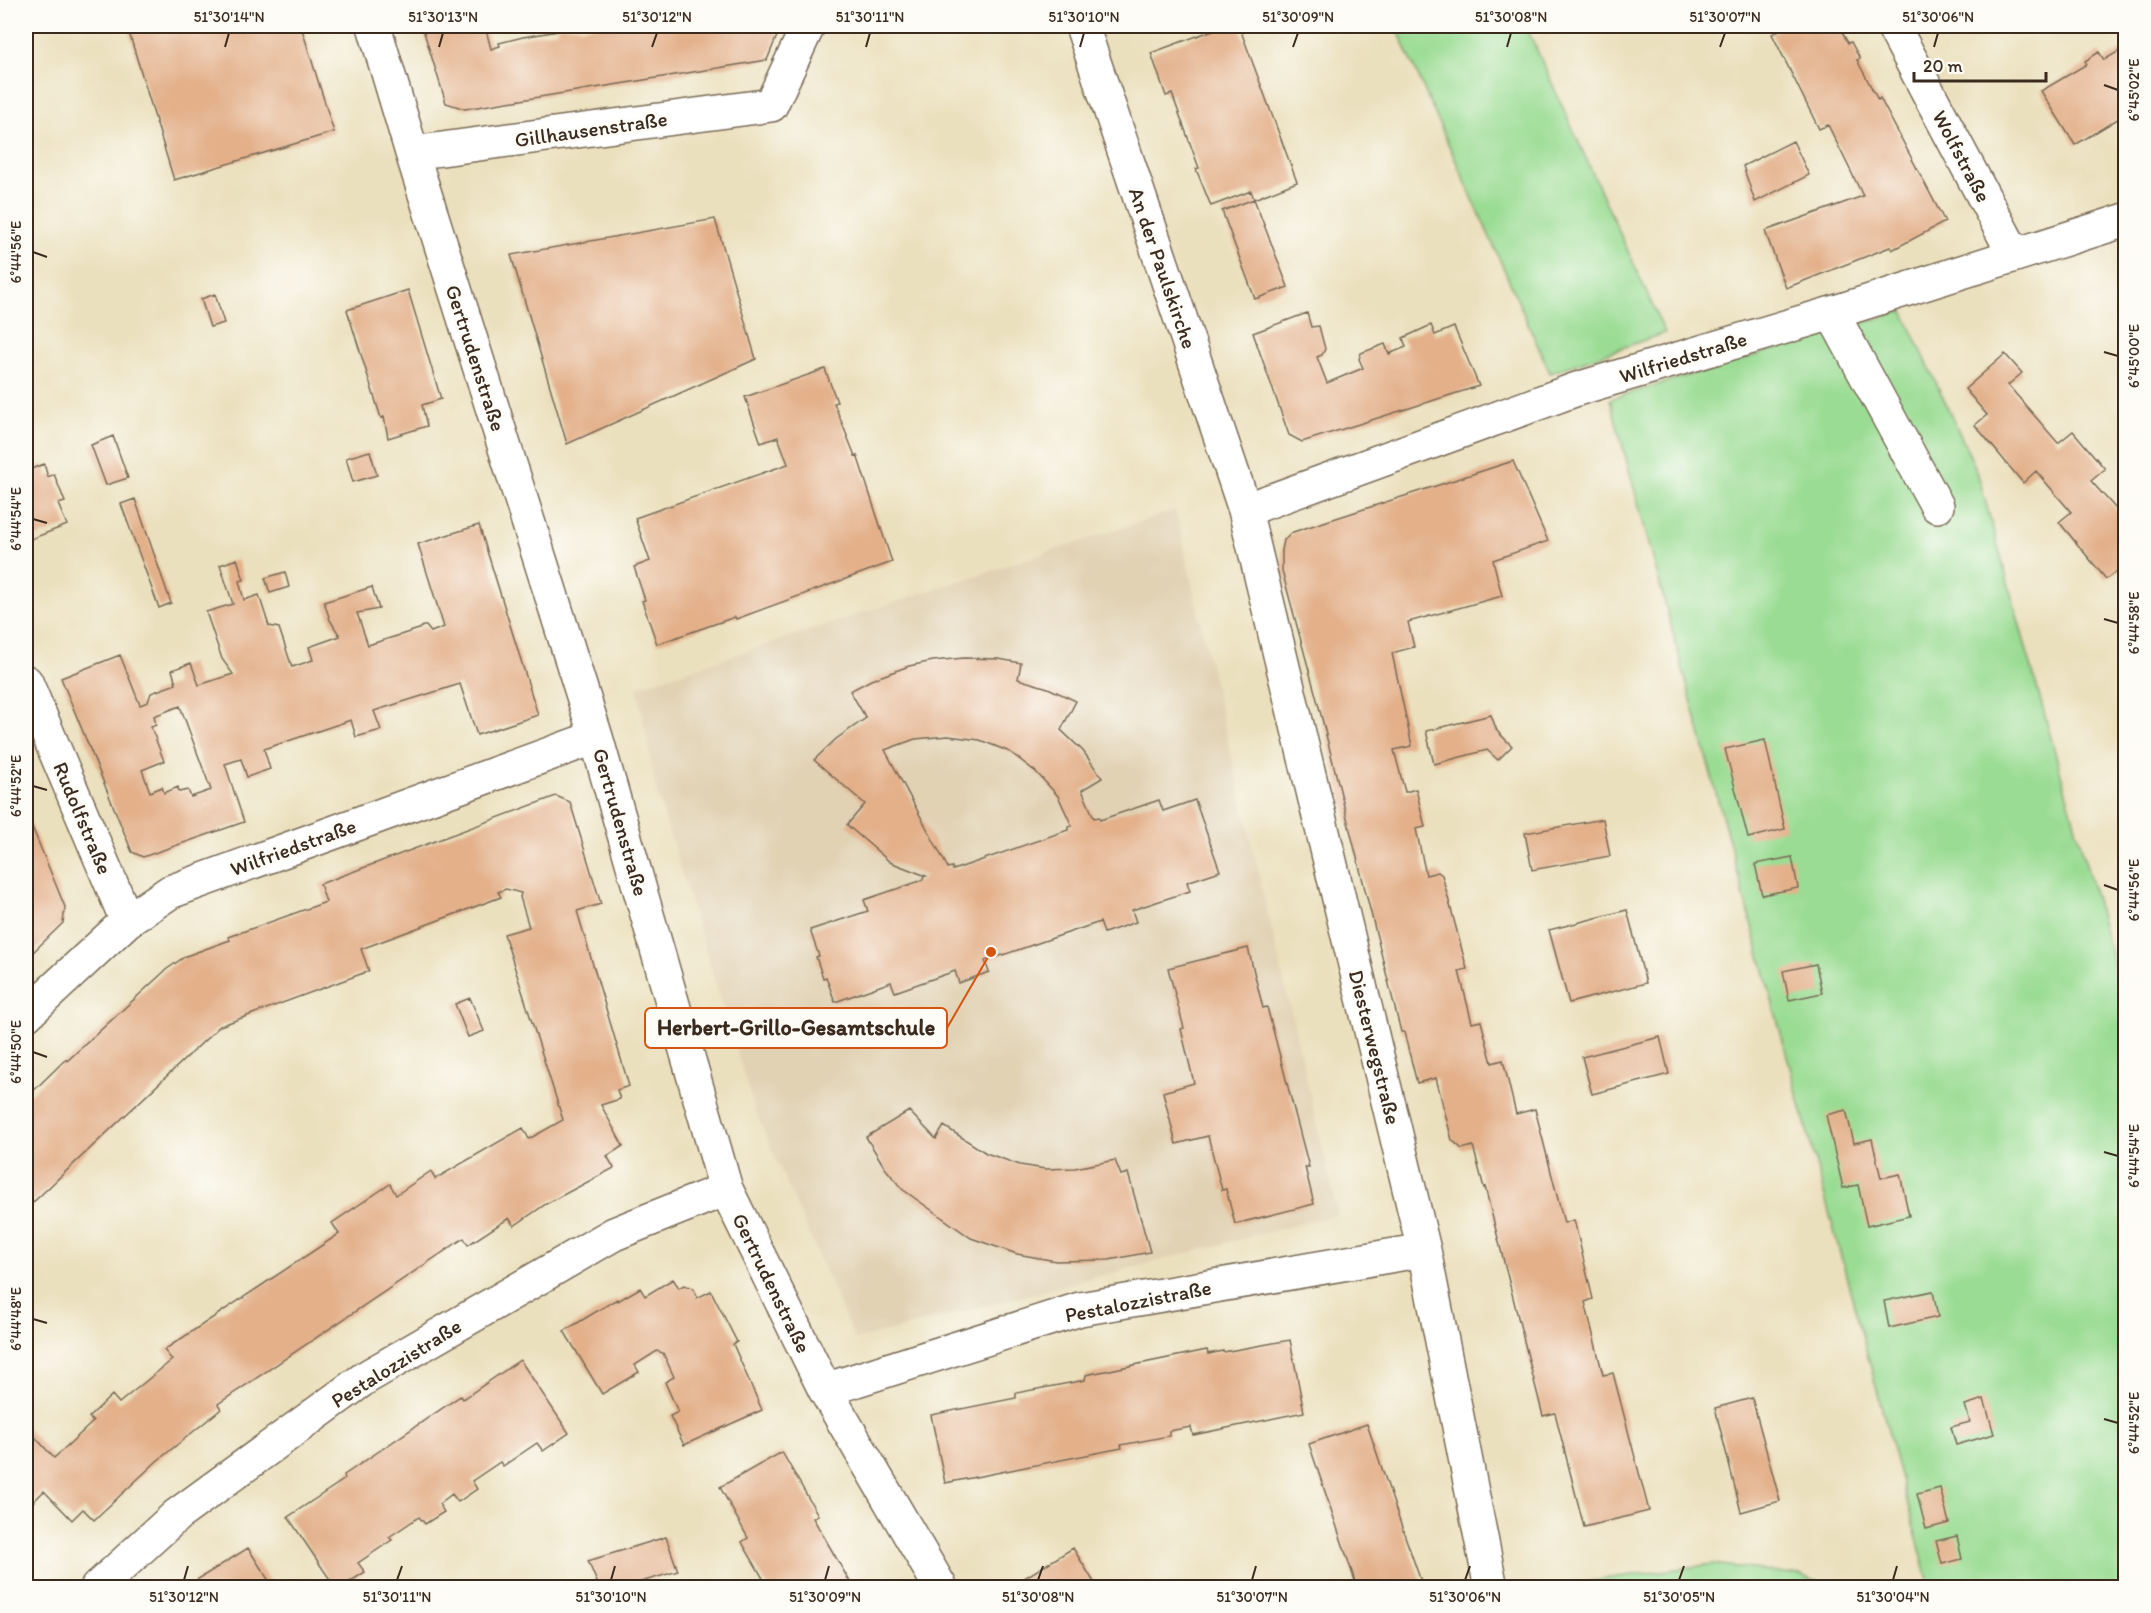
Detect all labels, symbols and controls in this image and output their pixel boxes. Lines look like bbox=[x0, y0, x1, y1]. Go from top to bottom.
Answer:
text: 51°30'14"N bbox=[193, 8, 265, 26]
text: 51°30'13"N bbox=[408, 8, 478, 26]
text: 51°30'12"N bbox=[622, 8, 692, 26]
text: 51°30'11"N bbox=[836, 8, 905, 26]
text: 51°30'10"N bbox=[1048, 8, 1120, 26]
text: 51°30'09"N bbox=[1262, 8, 1334, 26]
text: 51°30'08"N bbox=[1475, 8, 1547, 26]
text: 51°30'07"N bbox=[1689, 8, 1761, 26]
text: 51°30'06"N bbox=[1902, 8, 1974, 26]
scale bar bbox=[1914, 45, 2046, 83]
text: 20 m bbox=[1923, 55, 1963, 77]
text: 6°45'02"E bbox=[2125, 59, 2143, 121]
street label: Gillhausenstraße bbox=[513, 106, 669, 152]
street label: Wolfstraße bbox=[1927, 106, 1997, 206]
street label: An der Paulskirche bbox=[1124, 184, 1202, 352]
text: 6°44'56"E bbox=[7, 221, 25, 283]
street label: Gertrudenstraße bbox=[441, 282, 511, 434]
text: 6°45'00"E bbox=[2125, 324, 2143, 388]
street label: Wilfriedstraße bbox=[1616, 326, 1750, 388]
text: 6°44'54"E bbox=[7, 487, 25, 551]
text: 6°44'58"E bbox=[2125, 591, 2143, 655]
street label: Gertrudenstraße bbox=[588, 745, 654, 899]
text: 6°44'52"E bbox=[7, 755, 25, 817]
street label: Rudolfstraße bbox=[48, 758, 118, 878]
street label: Wilfriedstraße bbox=[227, 813, 359, 881]
text: 6°44'56"E bbox=[2125, 859, 2143, 921]
street label: Diesterwegstraße bbox=[1344, 967, 1406, 1127]
callout: Herbert-Grillo-Gesamtschule bbox=[645, 1008, 947, 1048]
text: Herbert-Grillo-Gesamtschule bbox=[657, 1014, 935, 1041]
text: 6°44'50"E bbox=[7, 1020, 25, 1084]
text: 6°44'54"E bbox=[2125, 1124, 2143, 1188]
street label: Gertrudenstraße bbox=[727, 1209, 817, 1357]
street label: Pestalozzistraße bbox=[1063, 1275, 1213, 1327]
text: 6°44'48"E bbox=[7, 1287, 25, 1351]
street label: Pestalozzistraße bbox=[326, 1313, 466, 1413]
text: 6°44'52"E bbox=[2125, 1392, 2143, 1454]
text: 51°30'12"N bbox=[149, 1588, 219, 1606]
text: 51°30'11"N bbox=[363, 1588, 432, 1606]
text: 51°30'10"N bbox=[575, 1588, 647, 1606]
text: 51°30'09"N bbox=[789, 1588, 861, 1606]
text: 51°30'08"N bbox=[1002, 1588, 1074, 1606]
text: 51°30'07"N bbox=[1216, 1588, 1288, 1606]
text: 51°30'06"N bbox=[1429, 1588, 1501, 1606]
text: 51°30'05"N bbox=[1643, 1588, 1715, 1606]
text: 51°30'04"N bbox=[1856, 1588, 1930, 1606]

